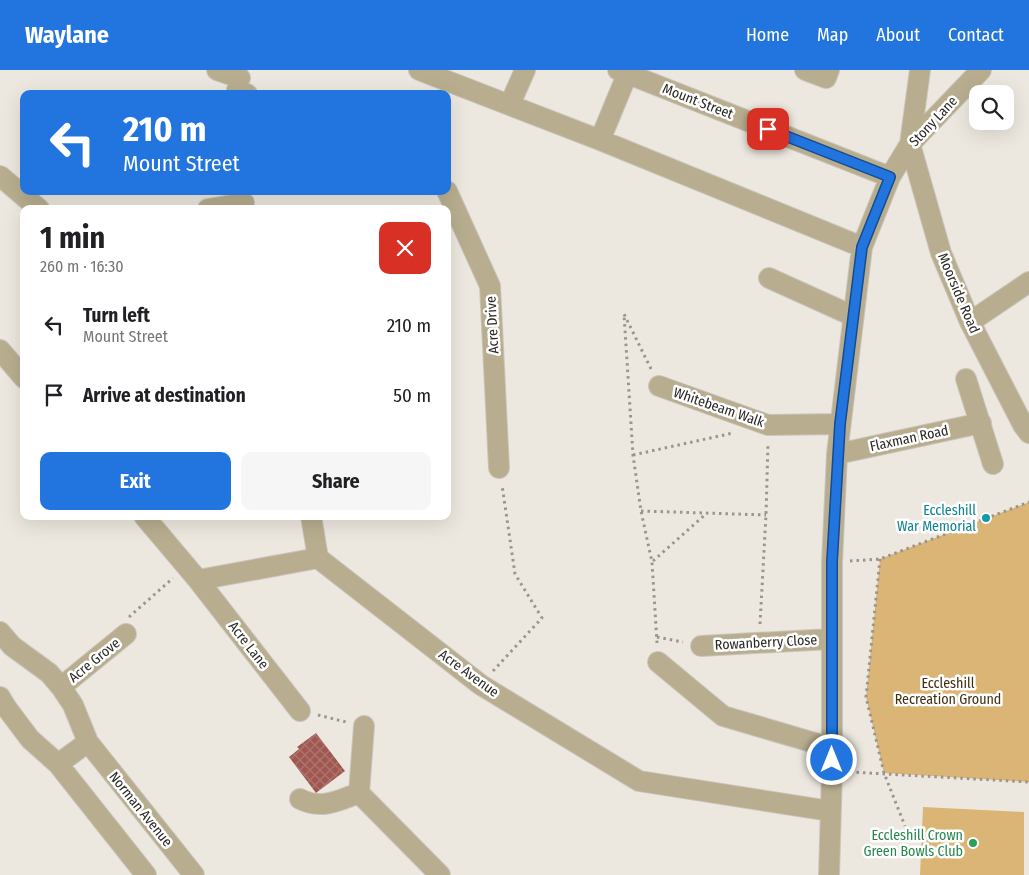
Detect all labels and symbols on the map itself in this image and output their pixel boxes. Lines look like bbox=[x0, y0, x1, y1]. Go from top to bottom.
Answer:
street label: Mount Street bbox=[660, 80, 736, 123]
street label: Stony Lane bbox=[906, 93, 961, 150]
pin bbox=[747, 108, 789, 150]
street label: Moorside Road bbox=[934, 250, 983, 336]
street label: Acre Drive bbox=[482, 296, 502, 354]
street label: Whitebeam Walk bbox=[671, 384, 767, 431]
street label: Flaxman Road bbox=[868, 422, 950, 455]
place label: Eccleshill War Memorial bbox=[897, 502, 976, 535]
marker: Eccleshill War Memorial bbox=[980, 512, 992, 524]
street label: Acre Lane bbox=[225, 618, 272, 672]
street label: Rowanberry Close bbox=[714, 631, 818, 654]
street label: Acre Grove bbox=[65, 635, 123, 686]
street label: Acre Avenue bbox=[435, 646, 502, 701]
park label: Eccleshill Recreation Ground bbox=[895, 675, 1001, 708]
position arrow bbox=[805, 733, 857, 785]
street label: Norman Avenue bbox=[105, 769, 176, 850]
place label: Eccleshill Crown Green Bowls Club bbox=[863, 827, 963, 860]
marker: Eccleshill Crown Green Bowls Club bbox=[967, 837, 979, 849]

